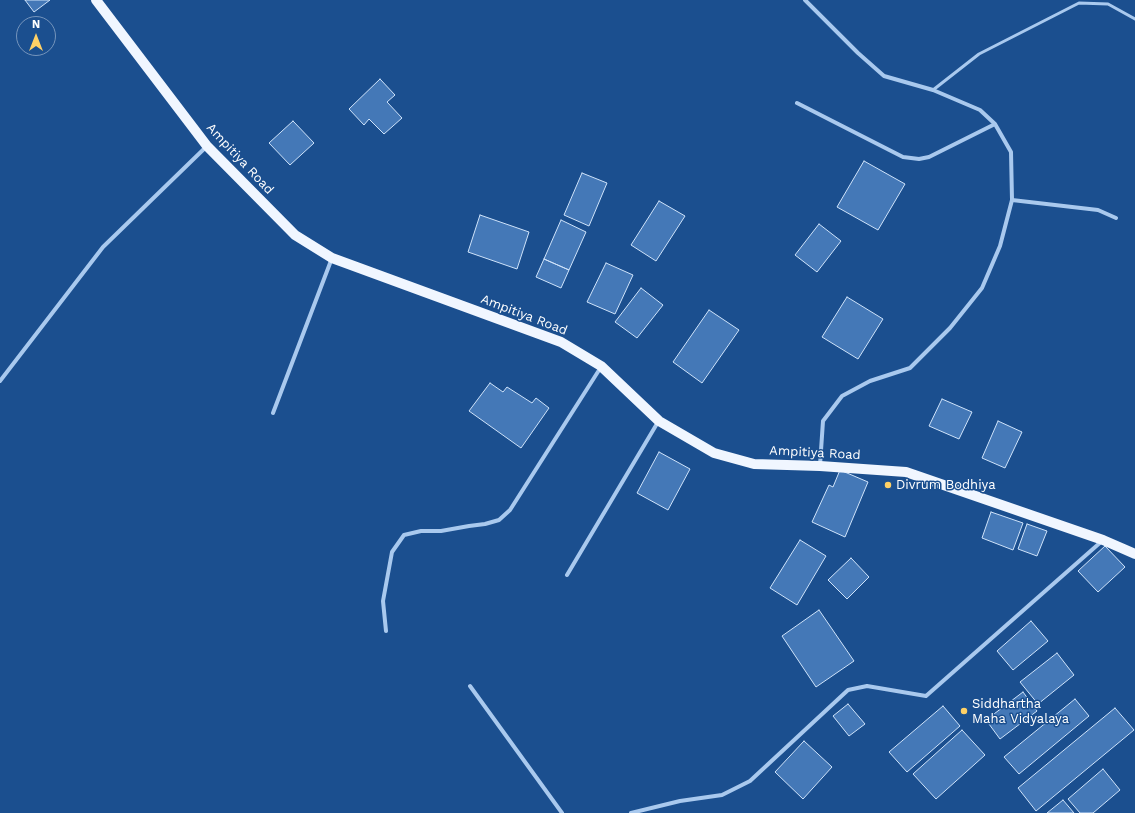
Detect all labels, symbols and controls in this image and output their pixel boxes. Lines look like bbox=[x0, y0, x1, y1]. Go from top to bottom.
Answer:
north arrow bbox=[16, 16, 56, 56]
text: N bbox=[32, 18, 40, 31]
street label: Ampitiya Road bbox=[203, 120, 277, 198]
street label: Ampitiya Road bbox=[478, 291, 570, 339]
street label: Ampitiya Road bbox=[769, 443, 861, 463]
place label: Divrum Bodhiya bbox=[896, 477, 996, 493]
marker: Divrum Bodhiya bbox=[883, 480, 893, 490]
place label: Siddhartha Maha Vidyalaya bbox=[972, 696, 1069, 727]
marker: Siddhartha Maha Vidyalaya bbox=[959, 706, 969, 716]

